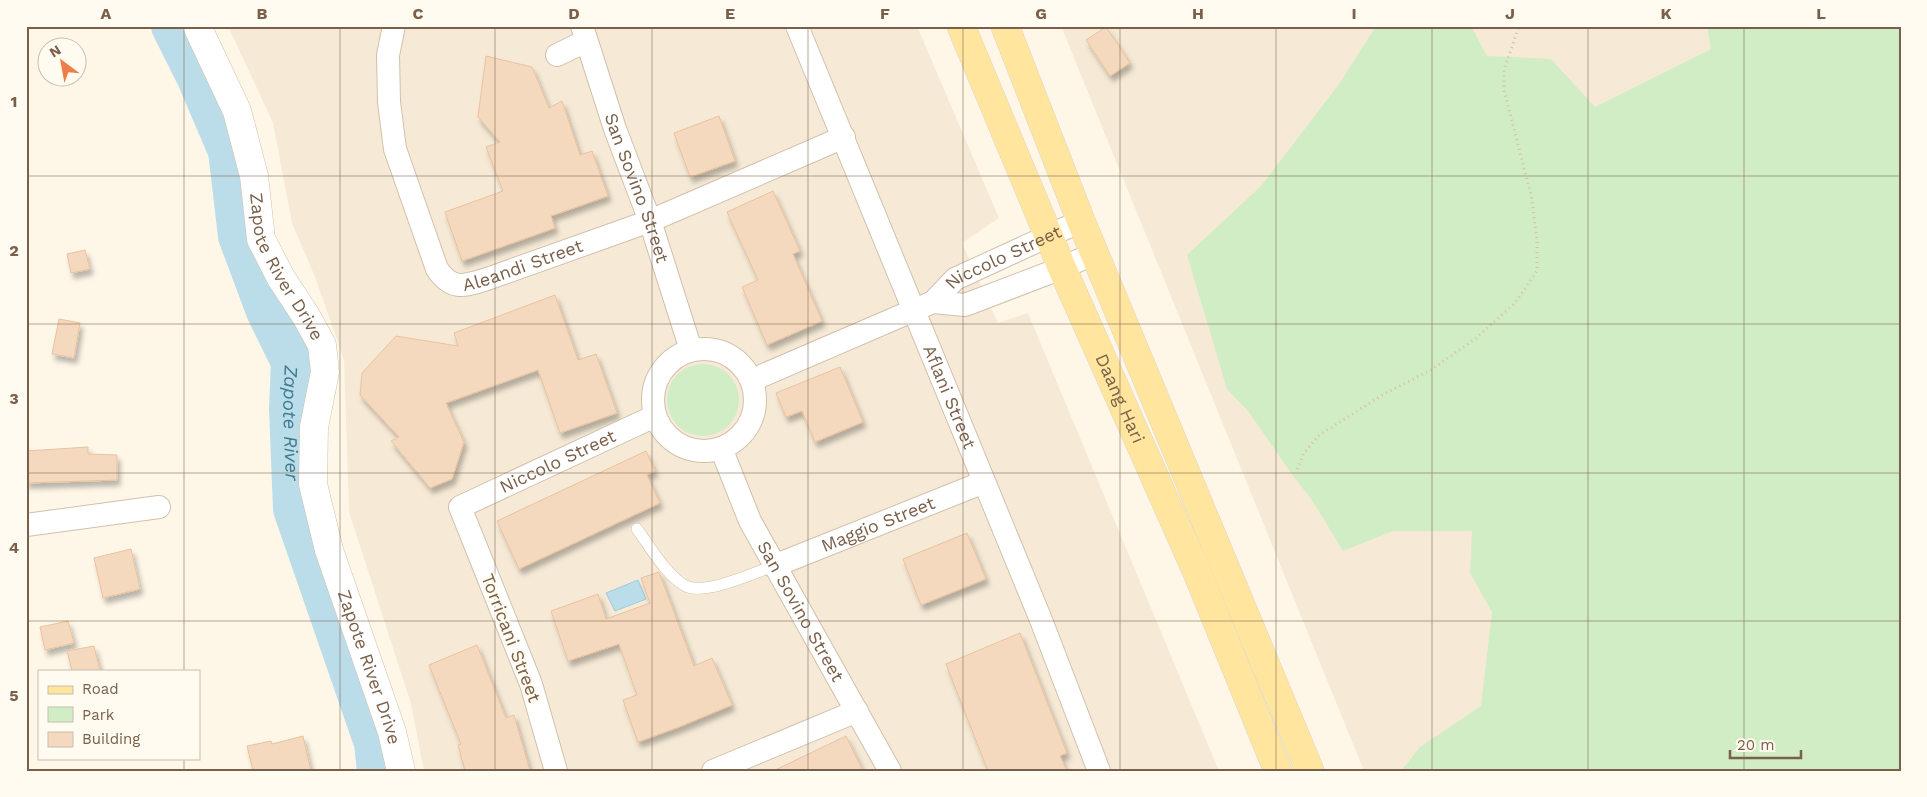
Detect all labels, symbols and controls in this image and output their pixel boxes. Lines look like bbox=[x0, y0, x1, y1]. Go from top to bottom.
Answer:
text: A bbox=[101, 4, 112, 23]
text: B bbox=[257, 4, 268, 23]
text: C bbox=[413, 4, 424, 23]
text: D bbox=[568, 4, 580, 23]
text: E bbox=[725, 4, 735, 23]
text: F bbox=[880, 4, 890, 23]
text: G bbox=[1035, 4, 1047, 23]
text: H bbox=[1192, 4, 1204, 23]
text: I bbox=[1351, 4, 1357, 23]
text: J bbox=[1505, 4, 1515, 23]
text: K bbox=[1660, 4, 1672, 23]
text: L bbox=[1816, 4, 1826, 23]
north arrow bbox=[38, 38, 88, 88]
text: N bbox=[46, 41, 64, 61]
text: 1 bbox=[11, 92, 17, 111]
street label: San Sovino Street bbox=[601, 110, 674, 266]
street label: Zapote River Drive bbox=[246, 192, 328, 344]
street label: Niccolo Street bbox=[940, 220, 1065, 293]
street label: Aleandi Street bbox=[461, 235, 586, 295]
text: 2 bbox=[9, 241, 19, 260]
street label: Aflani Street bbox=[919, 342, 981, 452]
street label: Daang Hari bbox=[1091, 350, 1149, 446]
water label: Zapote River bbox=[278, 364, 304, 482]
text: 3 bbox=[9, 389, 19, 408]
street label: Niccolo Street bbox=[496, 425, 619, 497]
street label: Maggio Street bbox=[818, 492, 938, 556]
street label: San Sovino Street bbox=[753, 537, 849, 685]
text: 4 bbox=[9, 538, 19, 557]
street label: Torricani Street bbox=[477, 571, 546, 705]
street label: Zapote River Drive bbox=[334, 587, 405, 746]
legend bbox=[38, 670, 200, 760]
text: Road bbox=[82, 680, 119, 698]
text: 5 bbox=[9, 686, 19, 705]
text: Park bbox=[82, 706, 115, 724]
scale bar bbox=[1730, 727, 1801, 759]
text: Building bbox=[82, 730, 140, 748]
text: 20 m bbox=[1737, 736, 1775, 754]

